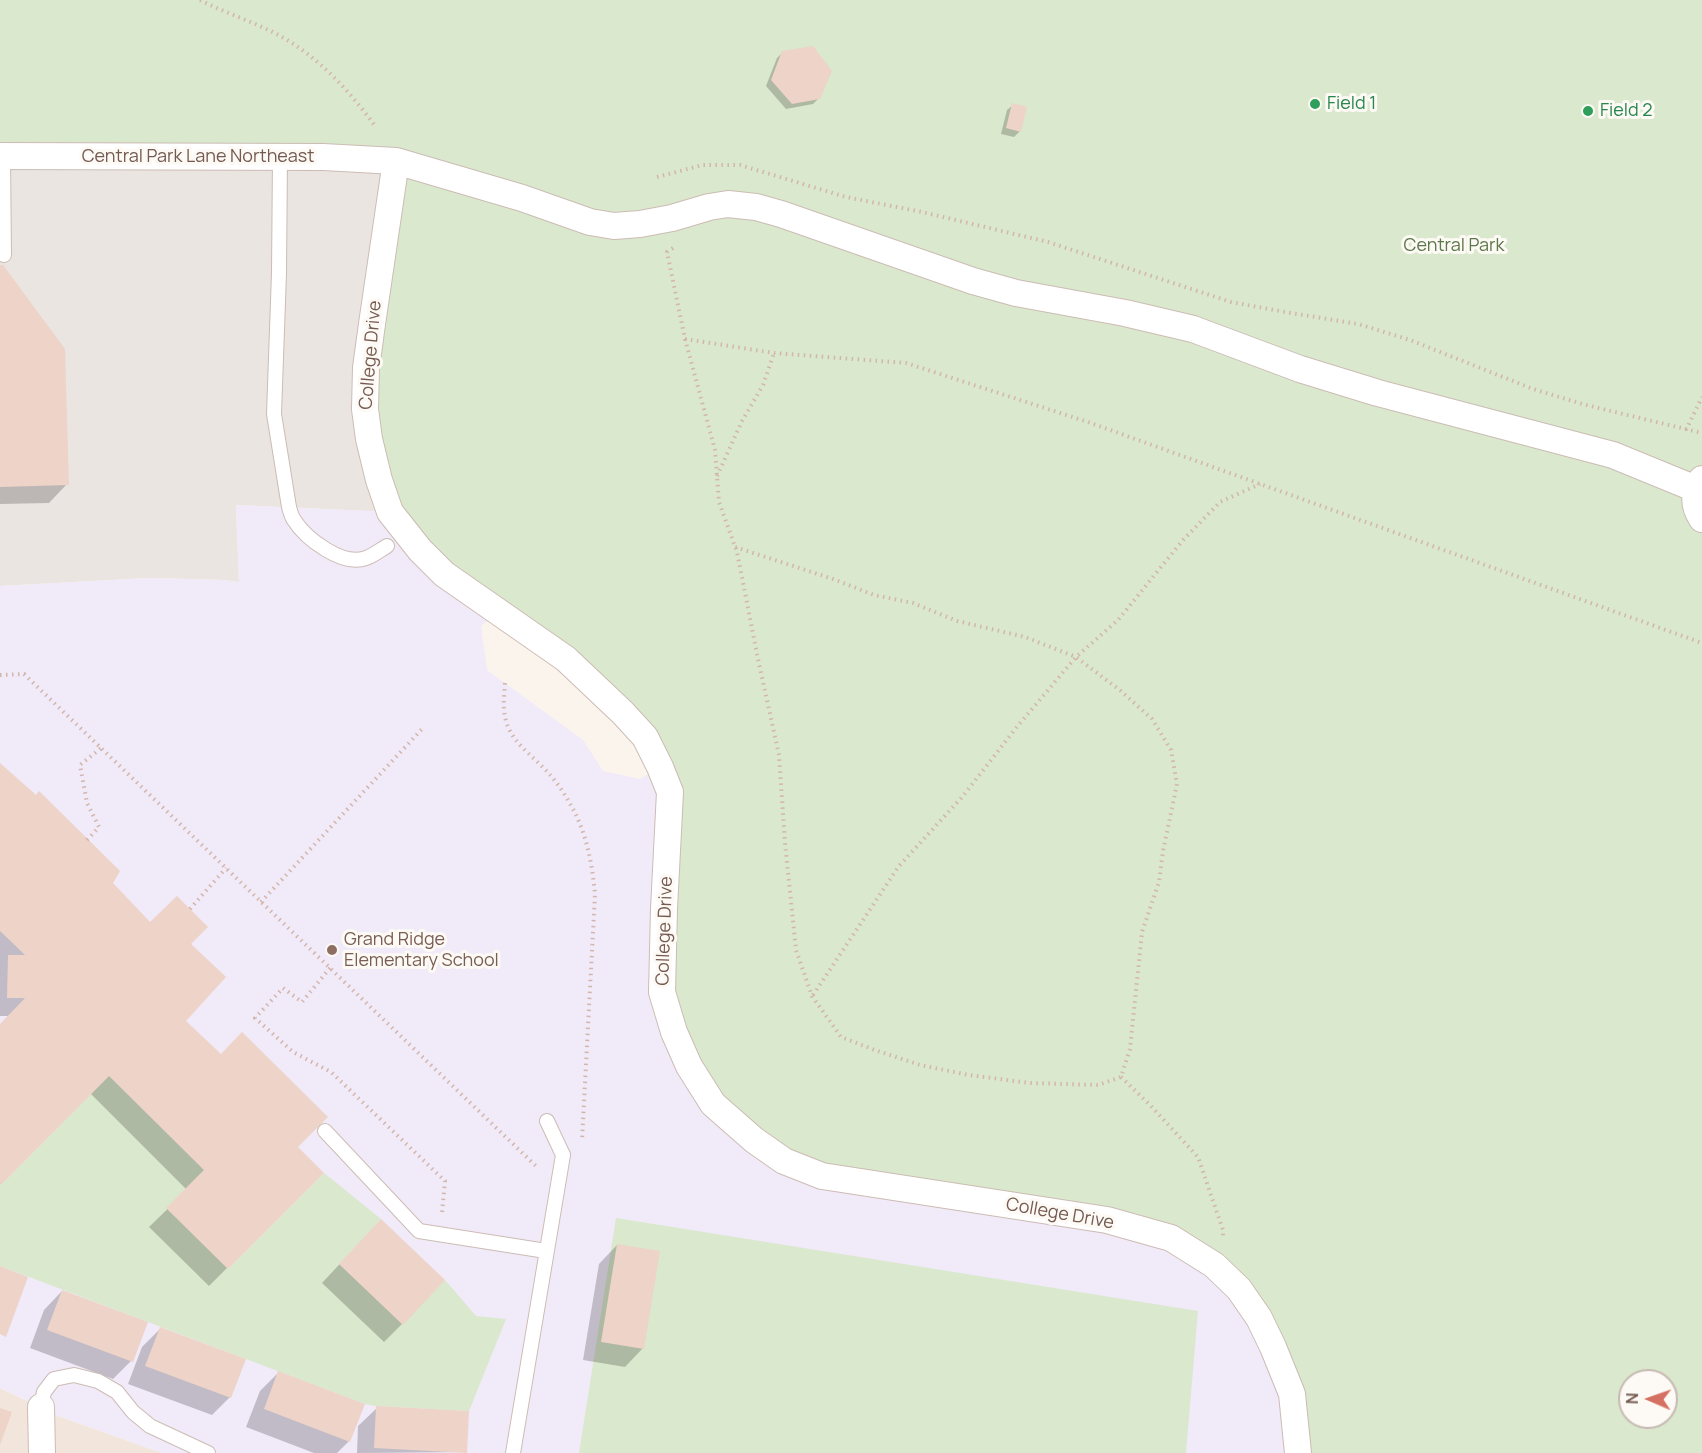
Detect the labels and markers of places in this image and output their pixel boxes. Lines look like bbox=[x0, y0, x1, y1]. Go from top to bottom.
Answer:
place label: Field 1 bbox=[1327, 93, 1376, 115]
marker: Field 1 bbox=[1308, 97, 1322, 111]
place label: Field 2 bbox=[1600, 100, 1653, 122]
marker: Field 2 bbox=[1581, 104, 1595, 118]
place label: Grand Ridge Elementary School bbox=[344, 929, 499, 972]
marker: Grand Ridge Elementary School bbox=[325, 943, 339, 957]

